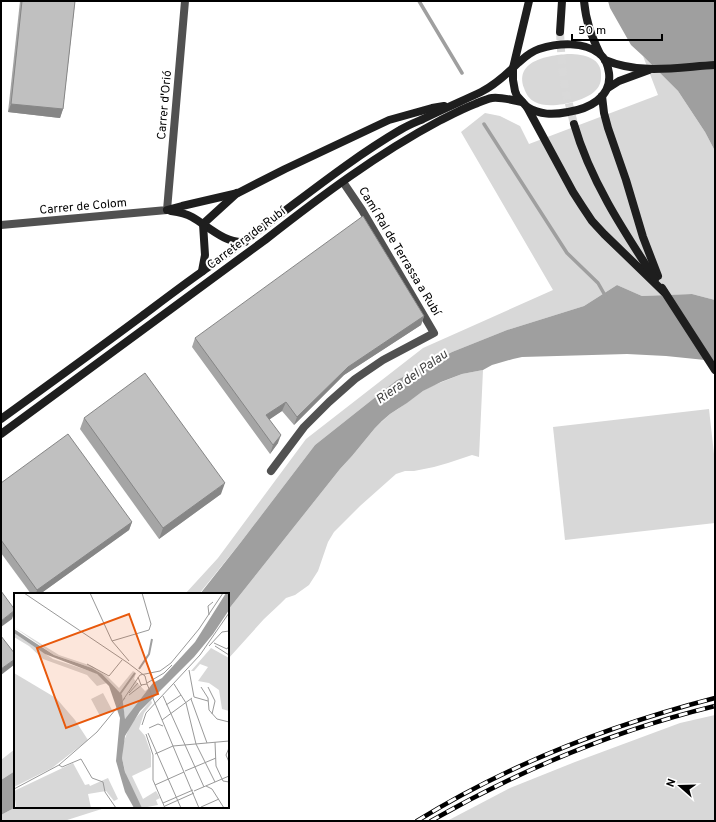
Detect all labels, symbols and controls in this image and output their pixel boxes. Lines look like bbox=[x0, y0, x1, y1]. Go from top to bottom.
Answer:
scale bar bbox=[572, 16, 662, 42]
text: 50 m bbox=[578, 23, 606, 39]
street label: Carrer d'Orió bbox=[154, 69, 176, 141]
street label: Camí Ral de Terrassa a Rubí bbox=[354, 184, 444, 320]
street label: Carrer de Colom bbox=[39, 195, 128, 219]
street label: Carretera de Rubí bbox=[204, 203, 290, 274]
water label: Riera del Palau bbox=[373, 346, 452, 408]
inset map bbox=[14, 593, 229, 808]
north arrow bbox=[660, 766, 700, 806]
text: N bbox=[664, 777, 679, 789]

